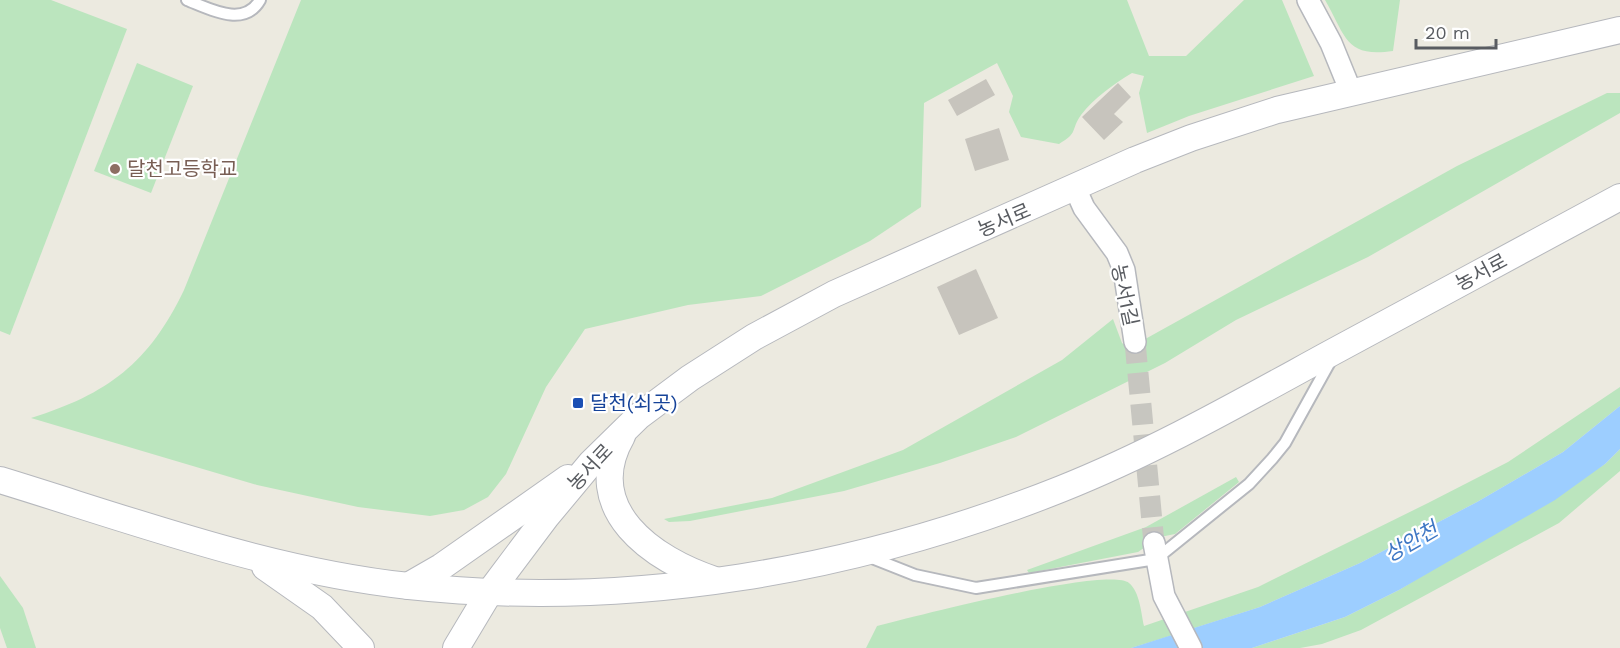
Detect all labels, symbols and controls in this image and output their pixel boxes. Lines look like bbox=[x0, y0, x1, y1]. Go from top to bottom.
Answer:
scale bar bbox=[1416, 12, 1496, 50]
text: 20 m bbox=[1425, 22, 1470, 43]
place label: 달천고등학교 bbox=[127, 157, 237, 181]
marker: 달천고등학교 bbox=[108, 162, 122, 176]
street label: 농서로 bbox=[974, 198, 1034, 242]
street label: 농서로 bbox=[1451, 248, 1511, 296]
street label: 농서1길 bbox=[1107, 262, 1143, 328]
place label: 달천(쇠곳) bbox=[590, 391, 678, 415]
marker: 달천(쇠곳) bbox=[571, 396, 585, 410]
street label: 농서로 bbox=[562, 439, 618, 495]
water label: 상안천 bbox=[1379, 515, 1444, 567]

